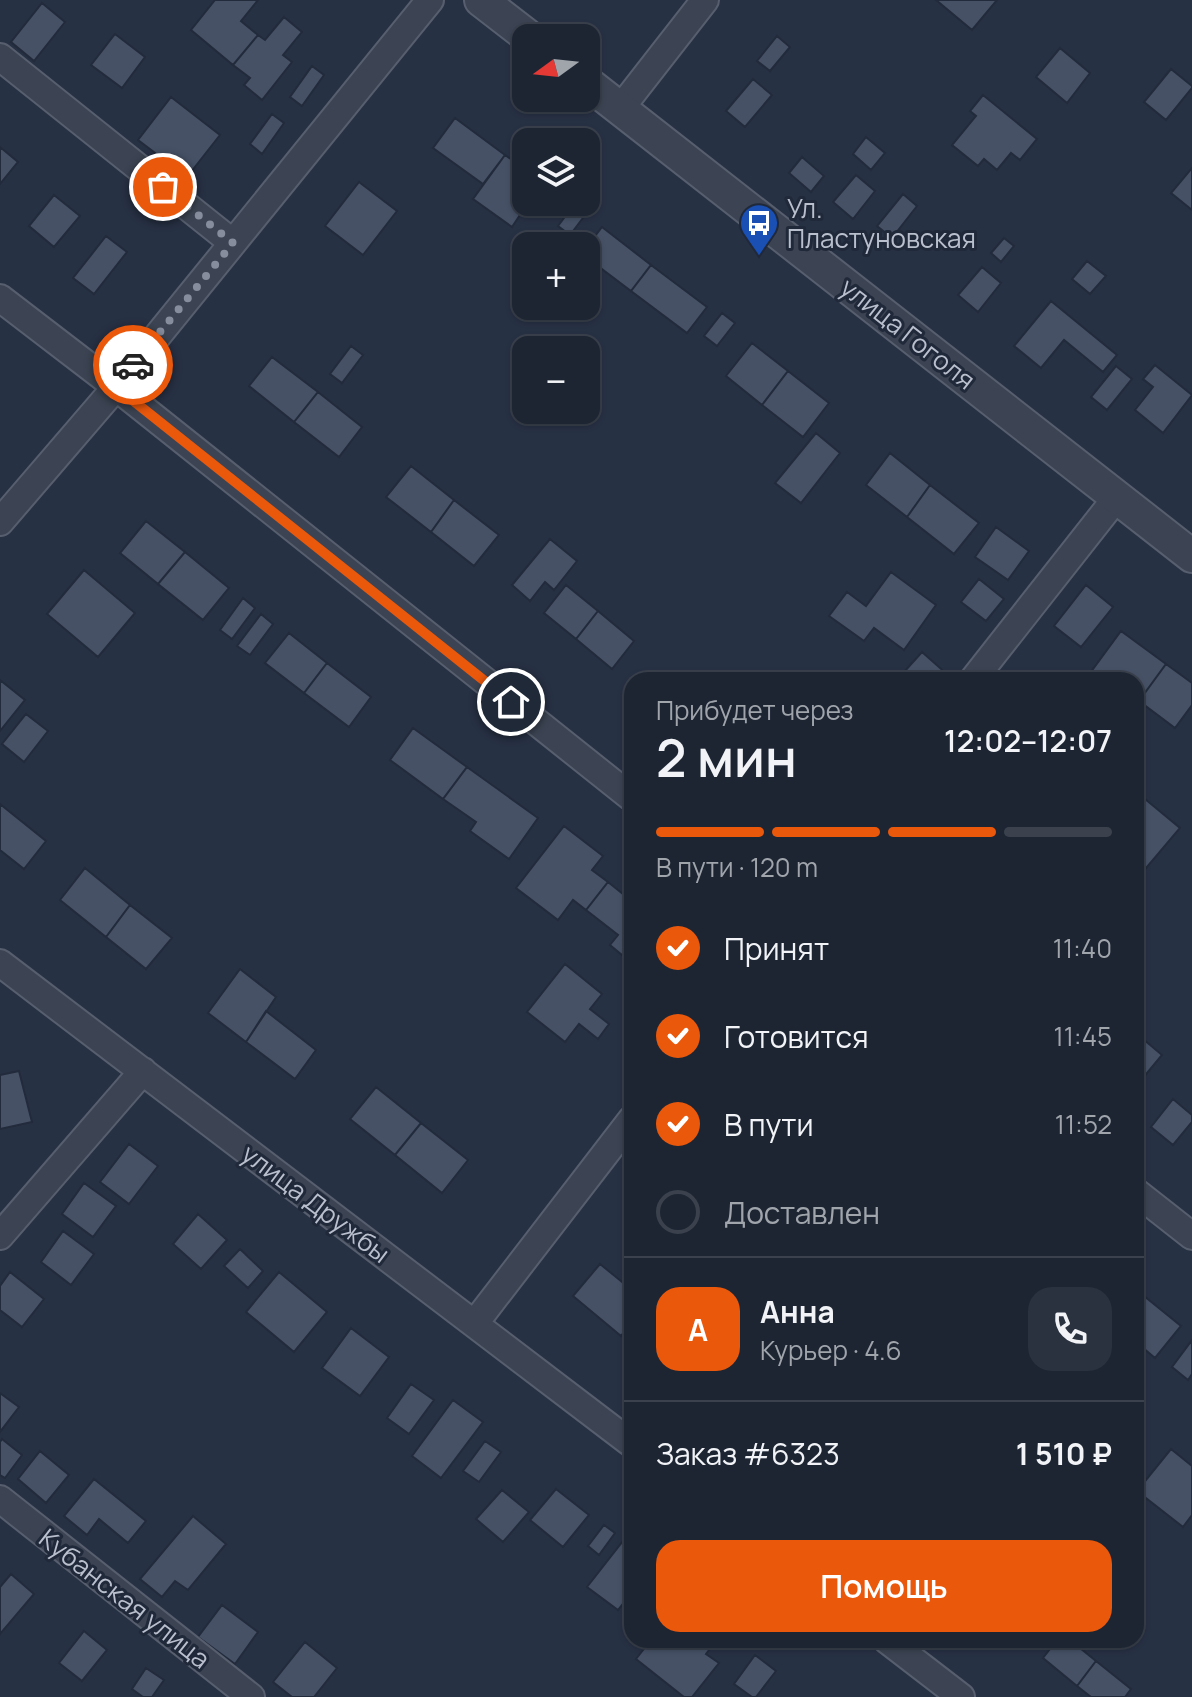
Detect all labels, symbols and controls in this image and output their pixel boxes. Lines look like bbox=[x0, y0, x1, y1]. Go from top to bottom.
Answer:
north arrow bbox=[512, 24, 600, 112]
map controls bbox=[512, 24, 600, 424]
button: layers bbox=[512, 128, 600, 216]
pin bbox=[129, 153, 197, 221]
icon: bag bbox=[141, 165, 185, 209]
place label: Ул. Пластуновская bbox=[787, 190, 976, 256]
bus stop icon: Ул. Пластуновская bbox=[738, 202, 780, 257]
button: + bbox=[512, 232, 600, 320]
street label: улица Гоголя bbox=[833, 269, 983, 397]
courier bbox=[93, 325, 173, 405]
button: − bbox=[512, 336, 600, 424]
icon: car bbox=[111, 343, 155, 387]
pin bbox=[477, 668, 545, 736]
icon: home bbox=[489, 680, 533, 724]
text: Прибудет через bbox=[656, 692, 854, 728]
text: 12:02–12:07 bbox=[944, 720, 1112, 761]
text: 2 мин bbox=[656, 722, 797, 793]
text: В пути · 120 m bbox=[656, 849, 818, 885]
icon: check bbox=[656, 926, 700, 970]
text: Принят bbox=[724, 928, 829, 969]
text: 11:40 bbox=[1053, 930, 1112, 966]
icon: check bbox=[656, 1014, 700, 1058]
text: Готовится bbox=[724, 1016, 869, 1057]
text: 11:45 bbox=[1054, 1018, 1112, 1054]
icon: check bbox=[656, 1102, 700, 1146]
text: В пути bbox=[724, 1104, 814, 1145]
text: 11:52 bbox=[1055, 1106, 1112, 1142]
street label: улица Дружбы bbox=[234, 1135, 398, 1271]
text: Доставлен bbox=[724, 1192, 880, 1233]
button: phone bbox=[1028, 1287, 1112, 1371]
text: Анна bbox=[760, 1291, 835, 1332]
text: А bbox=[688, 1309, 708, 1350]
text: Курьер · 4.6 bbox=[760, 1332, 902, 1368]
text: Заказ #6323 bbox=[656, 1433, 840, 1474]
text: 1 510 ₽ bbox=[1016, 1433, 1112, 1474]
street label: Кубанская улица bbox=[32, 1520, 218, 1676]
button: Помощь bbox=[656, 1540, 1112, 1632]

